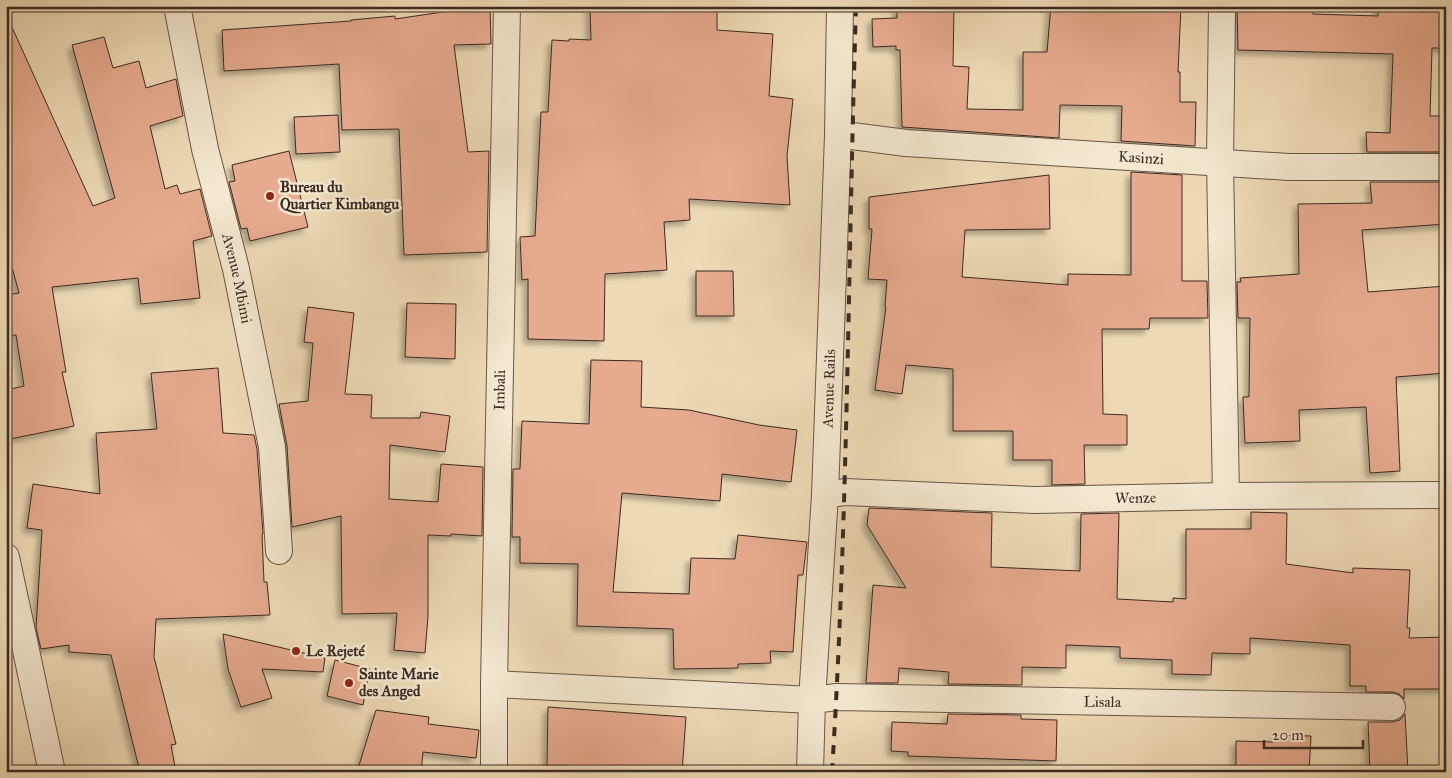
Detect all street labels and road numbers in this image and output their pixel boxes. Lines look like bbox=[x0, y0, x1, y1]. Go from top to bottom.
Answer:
street label: Kasinzi bbox=[1118, 147, 1164, 168]
street label: Avenue Mbimi bbox=[218, 230, 256, 325]
street label: Avenue Rails bbox=[818, 349, 839, 429]
street label: Imbali bbox=[490, 369, 509, 411]
street label: Wenze bbox=[1115, 488, 1156, 507]
street label: Lisala bbox=[1083, 692, 1122, 711]

